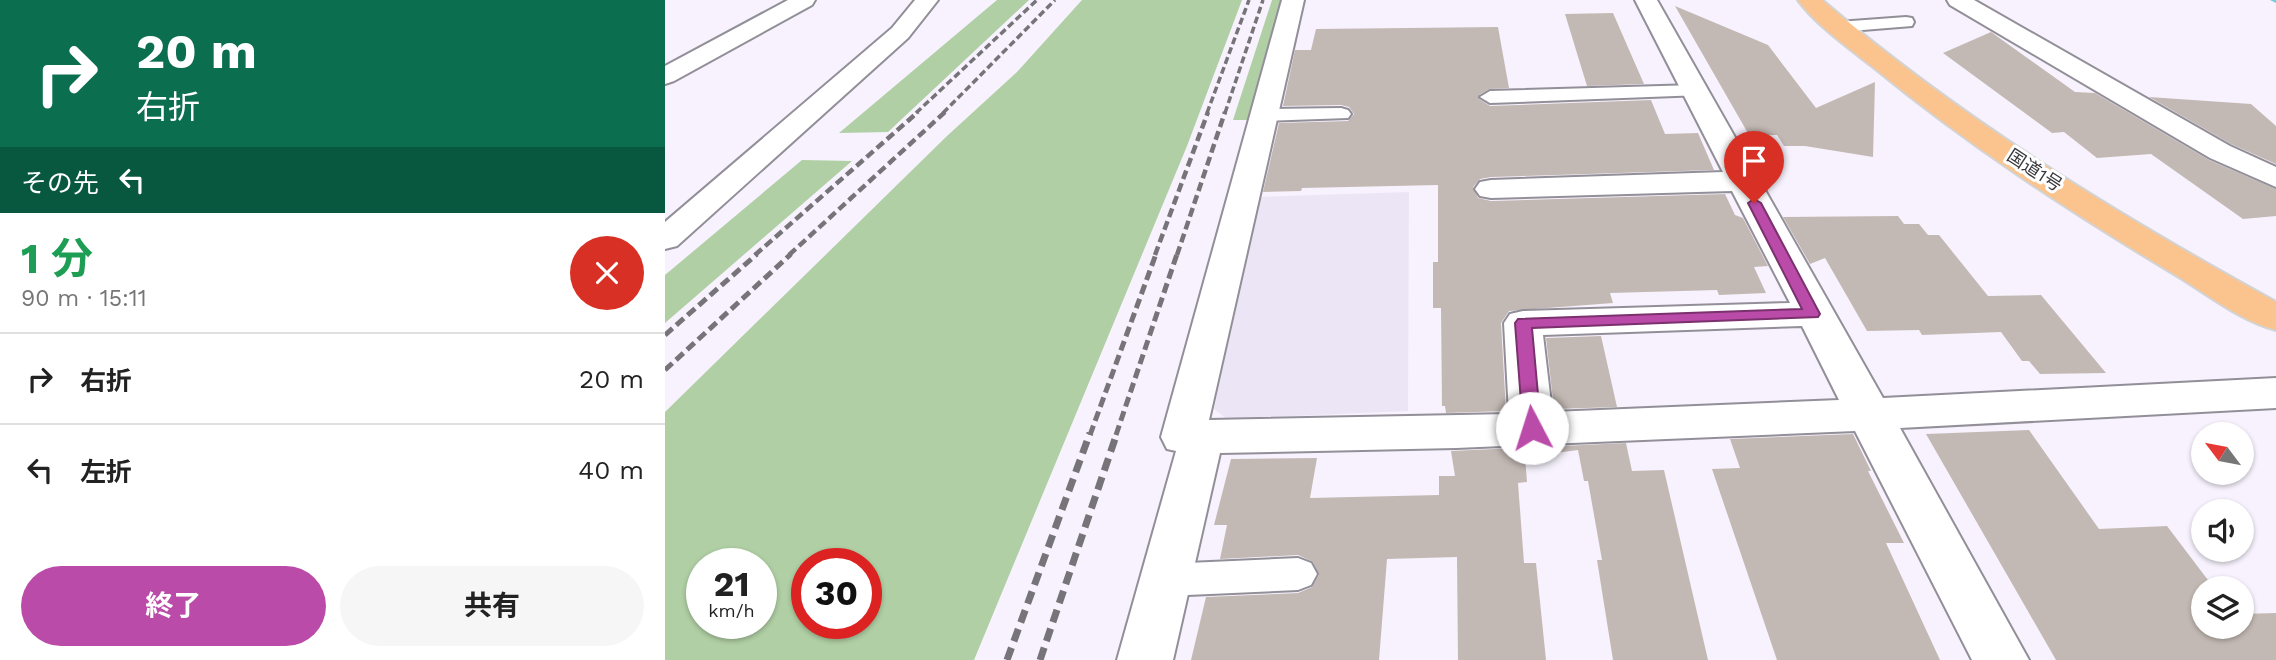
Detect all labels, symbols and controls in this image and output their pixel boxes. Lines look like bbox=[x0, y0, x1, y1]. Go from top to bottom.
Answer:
text: 20 m bbox=[136, 22, 257, 80]
icon: right bbox=[21, 28, 112, 119]
text: 右折 bbox=[136, 88, 200, 126]
pin bbox=[1724, 131, 1784, 203]
icon: arrive bbox=[1735, 142, 1773, 180]
street label: 国道1号 bbox=[2004, 145, 2066, 195]
icon: left bbox=[113, 161, 151, 199]
text: その先 bbox=[21, 168, 99, 198]
text: 1 分 bbox=[21, 234, 93, 283]
button: close bbox=[570, 236, 644, 310]
text: 90 m · 15:11 bbox=[21, 285, 147, 312]
icon: right bbox=[21, 360, 59, 398]
text: 20 m bbox=[579, 364, 644, 394]
text: 右折 bbox=[80, 366, 132, 396]
position arrow bbox=[1495, 391, 1569, 465]
north arrow bbox=[2191, 422, 2254, 485]
map controls bbox=[2191, 422, 2254, 639]
icon: left bbox=[21, 451, 59, 489]
text: 40 m bbox=[578, 455, 644, 485]
text: 左折 bbox=[80, 457, 132, 487]
button: sound bbox=[2191, 499, 2254, 562]
speed limit sign: 30 bbox=[791, 548, 882, 639]
text: 21 bbox=[714, 563, 749, 605]
button: 終了 bbox=[21, 566, 326, 646]
button: 共有 bbox=[340, 566, 644, 646]
button: layers bbox=[2191, 576, 2254, 639]
text: km/h bbox=[708, 600, 755, 621]

